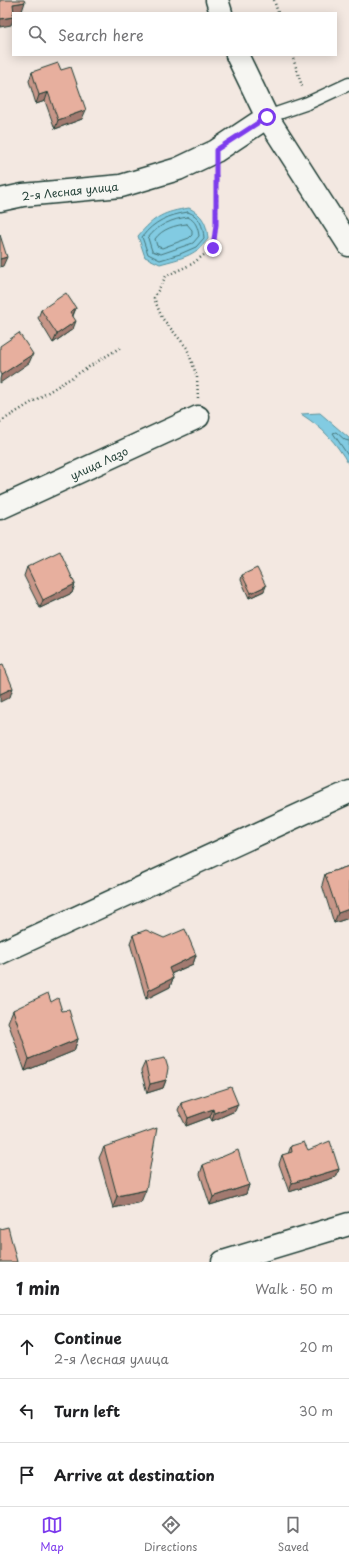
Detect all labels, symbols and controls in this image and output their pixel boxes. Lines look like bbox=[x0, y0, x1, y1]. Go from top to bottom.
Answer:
search box bbox=[12, 12, 337, 56]
icon: search bbox=[26, 23, 48, 45]
text: Search here bbox=[58, 23, 144, 46]
route start bbox=[258, 108, 276, 126]
street label: 2-я Лесная улица bbox=[21, 177, 119, 205]
route end bbox=[204, 239, 222, 257]
street label: улица Лазо bbox=[67, 442, 131, 484]
text: 1 min bbox=[16, 1275, 60, 1301]
text: Walk · 50 m bbox=[255, 1279, 333, 1298]
text: Continue bbox=[54, 1326, 122, 1349]
icon: ahead bbox=[16, 1336, 38, 1358]
text: 20 m bbox=[299, 1337, 333, 1356]
text: 2-я Лесная улица bbox=[54, 1349, 169, 1368]
text: Turn left bbox=[54, 1399, 120, 1422]
icon: left bbox=[16, 1400, 38, 1422]
text: 30 m bbox=[299, 1401, 333, 1420]
text: Arrive at destination bbox=[54, 1463, 215, 1486]
icon: arrive bbox=[16, 1464, 38, 1486]
tab: Map bbox=[40, 1514, 64, 1555]
tab: Directions bbox=[144, 1514, 197, 1555]
tab: Saved bbox=[278, 1514, 309, 1555]

